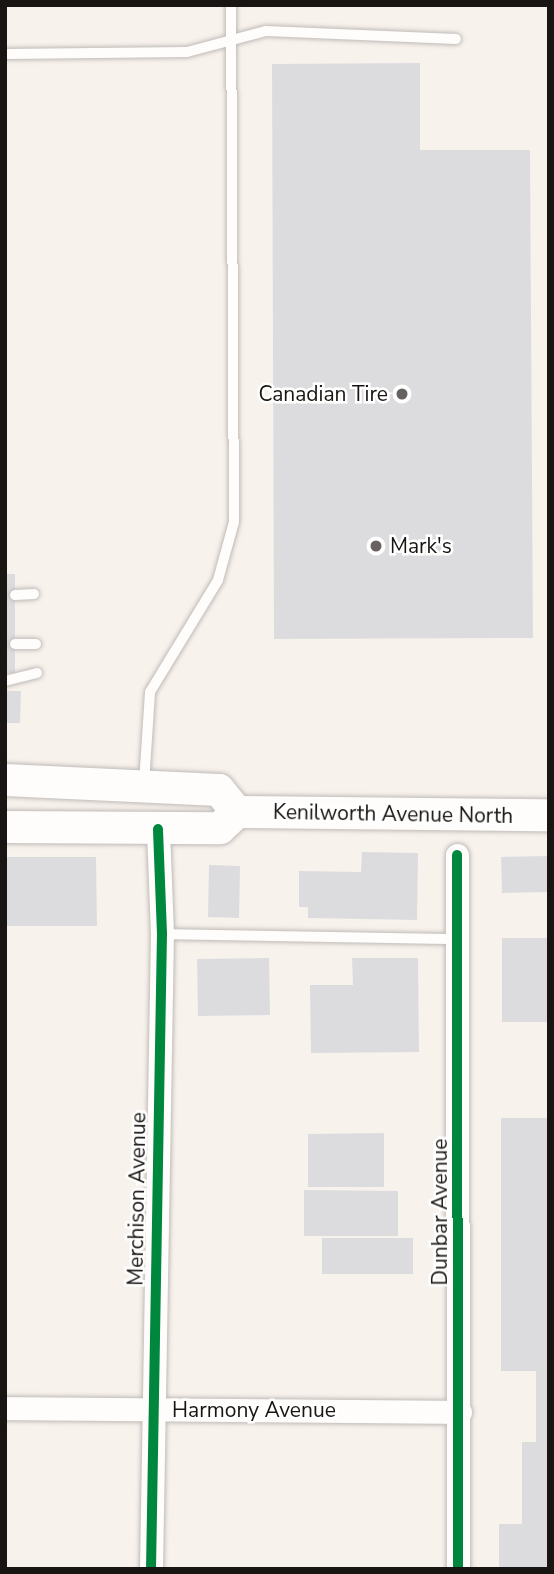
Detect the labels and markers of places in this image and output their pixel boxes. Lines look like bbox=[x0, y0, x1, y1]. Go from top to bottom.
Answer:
place label: Canadian Tire bbox=[258, 381, 388, 407]
marker: Canadian Tire bbox=[394, 386, 410, 402]
place label: Mark's bbox=[390, 533, 452, 559]
marker: Mark's bbox=[368, 538, 384, 554]

